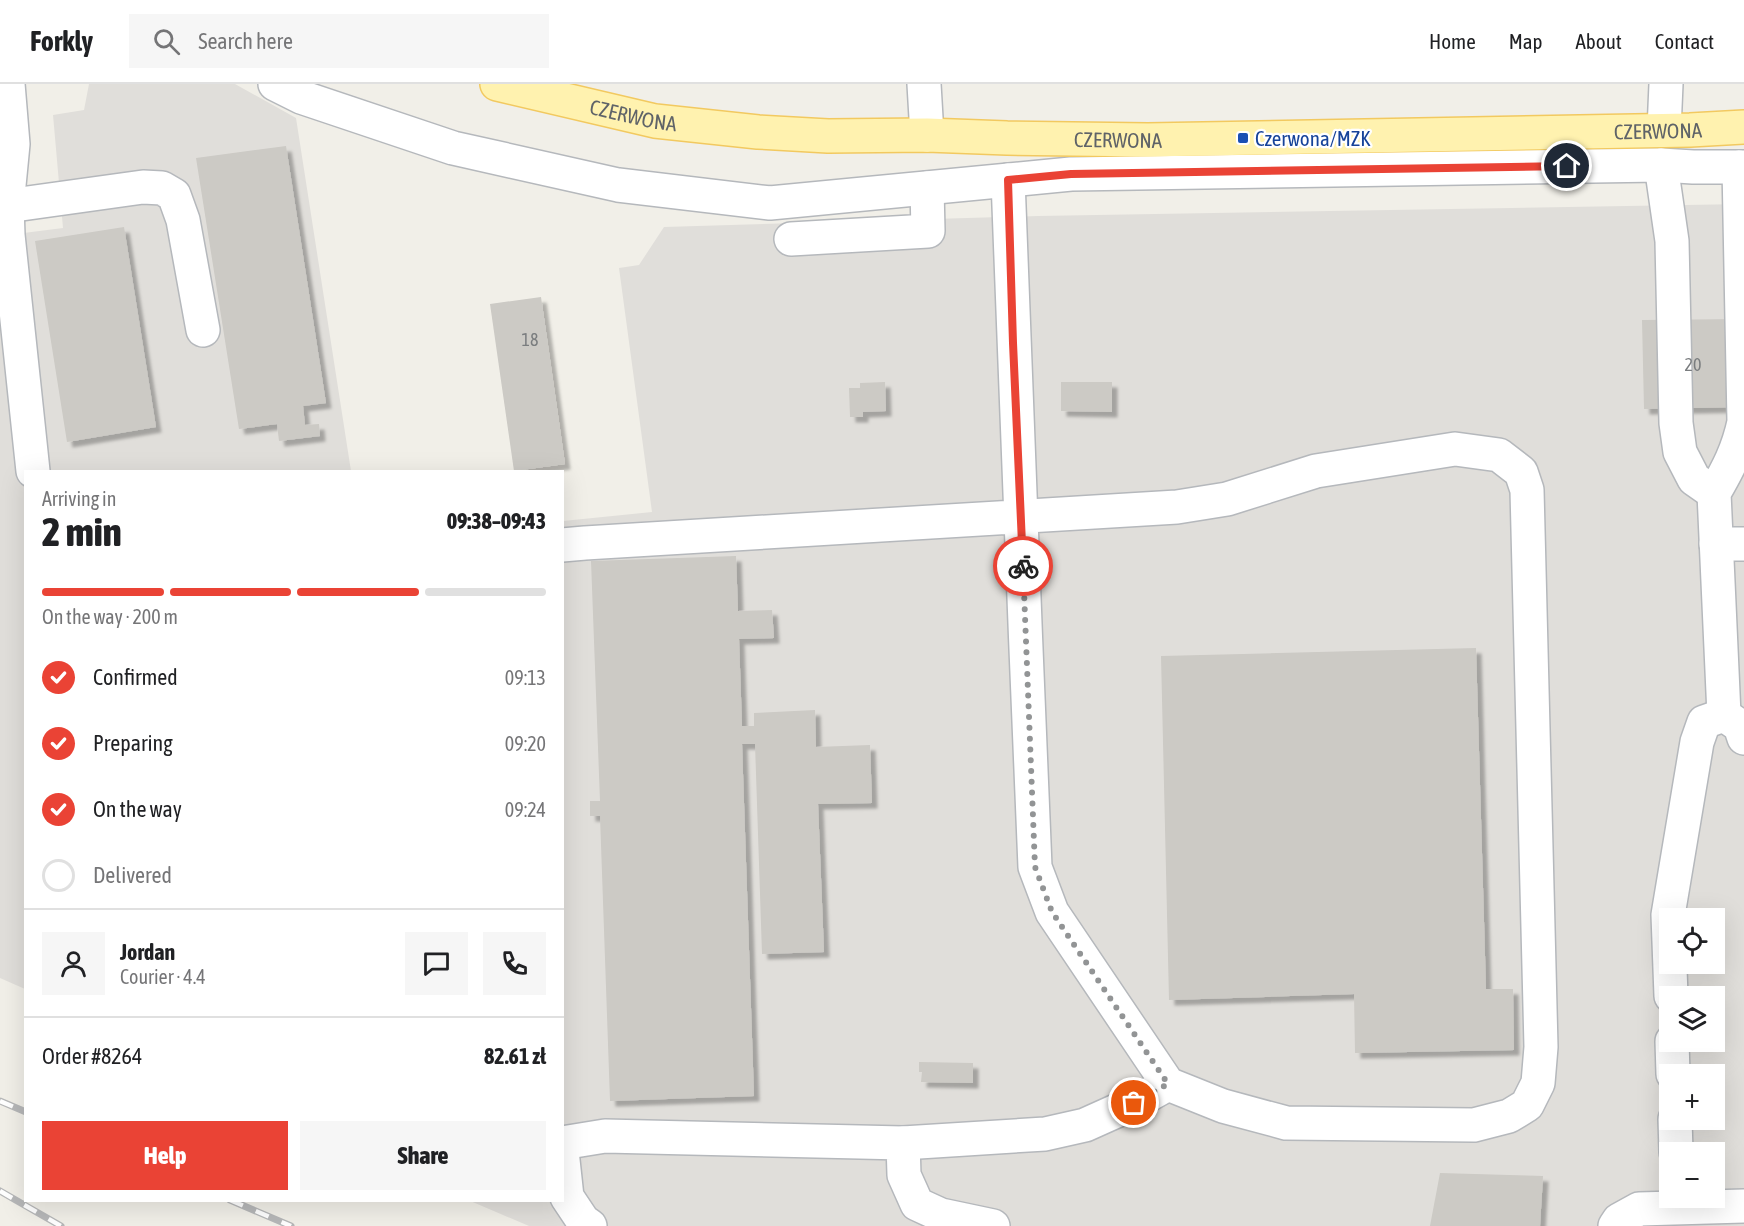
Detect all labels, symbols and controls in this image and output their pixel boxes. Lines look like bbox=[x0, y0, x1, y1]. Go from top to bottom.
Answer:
search box bbox=[129, 14, 549, 68]
text: Forkly bbox=[30, 25, 93, 57]
icon: search bbox=[150, 25, 183, 58]
text: Search here bbox=[198, 28, 293, 54]
text: Home bbox=[1429, 29, 1476, 53]
text: Map bbox=[1509, 29, 1543, 53]
text: About bbox=[1576, 29, 1622, 53]
text: Contact bbox=[1655, 29, 1714, 53]
street label: CZERWONA bbox=[588, 94, 679, 135]
street label: CZERWONA bbox=[1614, 117, 1703, 143]
place label: Czerwona/MZK bbox=[1255, 126, 1371, 150]
street label: CZERWONA bbox=[1074, 127, 1163, 152]
marker: Czerwona/MZK bbox=[1236, 131, 1250, 145]
pin bbox=[1541, 140, 1592, 191]
icon: home bbox=[1550, 149, 1583, 182]
house number: 18 bbox=[522, 329, 538, 350]
house number: 20 bbox=[1685, 354, 1701, 375]
text: Arriving in bbox=[42, 487, 116, 510]
text: 09:38–09:43 bbox=[447, 508, 546, 534]
text: 2 min bbox=[42, 510, 122, 554]
courier bbox=[993, 536, 1053, 596]
icon: bike bbox=[1007, 550, 1040, 583]
text: On the way · 200 m bbox=[42, 605, 178, 628]
icon: check bbox=[42, 661, 75, 694]
text: Confirmed bbox=[93, 664, 178, 690]
text: 09:13 bbox=[505, 666, 546, 689]
icon: check bbox=[42, 727, 75, 760]
text: Preparing bbox=[93, 730, 173, 756]
text: 09:20 bbox=[505, 732, 546, 755]
icon: check bbox=[42, 793, 75, 826]
text: On the way bbox=[93, 796, 182, 822]
text: 09:24 bbox=[505, 798, 546, 821]
text: Delivered bbox=[93, 862, 172, 888]
map controls bbox=[1659, 908, 1725, 1208]
button: locate bbox=[1659, 908, 1725, 974]
button: person bbox=[42, 932, 105, 995]
button: chat bbox=[405, 932, 468, 995]
button: phone bbox=[483, 932, 546, 995]
text: Jordan bbox=[120, 939, 175, 965]
text: Courier · 4.4 bbox=[120, 965, 206, 988]
button: layers bbox=[1659, 986, 1725, 1052]
text: Order #8264 bbox=[42, 1043, 142, 1069]
text: 82.61 zł bbox=[484, 1043, 546, 1069]
button: + bbox=[1659, 1064, 1725, 1130]
pin bbox=[1108, 1077, 1159, 1128]
icon: bag bbox=[1117, 1086, 1150, 1119]
button: Help bbox=[42, 1121, 288, 1190]
button: Share bbox=[300, 1121, 546, 1190]
button: − bbox=[1659, 1142, 1725, 1208]

